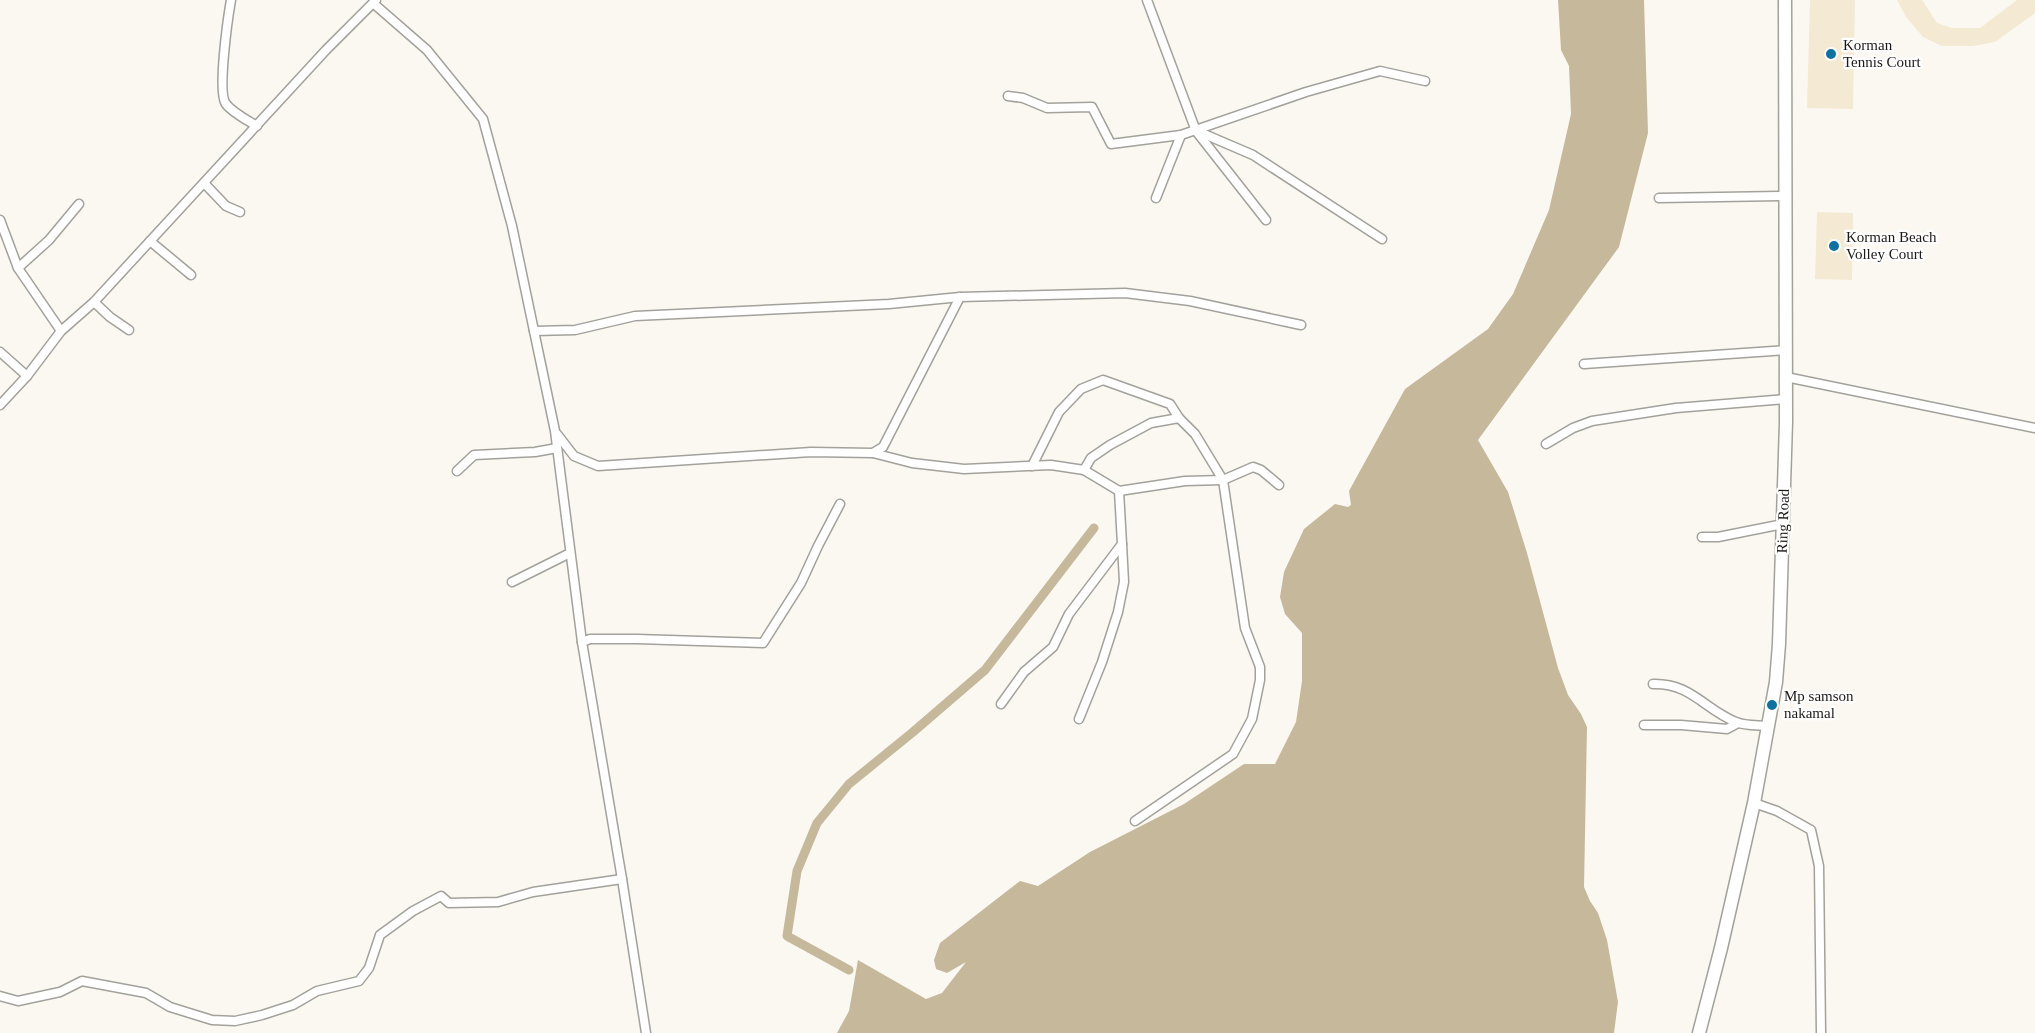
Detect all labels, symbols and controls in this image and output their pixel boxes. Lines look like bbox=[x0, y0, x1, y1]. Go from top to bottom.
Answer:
place label: Korman Tennis Court bbox=[1843, 37, 1922, 70]
marker: Korman Tennis Court bbox=[1824, 47, 1838, 61]
place label: Korman Beach Volley Court bbox=[1846, 229, 1937, 262]
marker: Korman Beach Volley Court bbox=[1827, 239, 1841, 253]
street label: Ring Road bbox=[1774, 488, 1792, 554]
place label: Mp samson nakamal bbox=[1784, 688, 1854, 721]
marker: Mp samson nakamal bbox=[1765, 698, 1779, 712]

